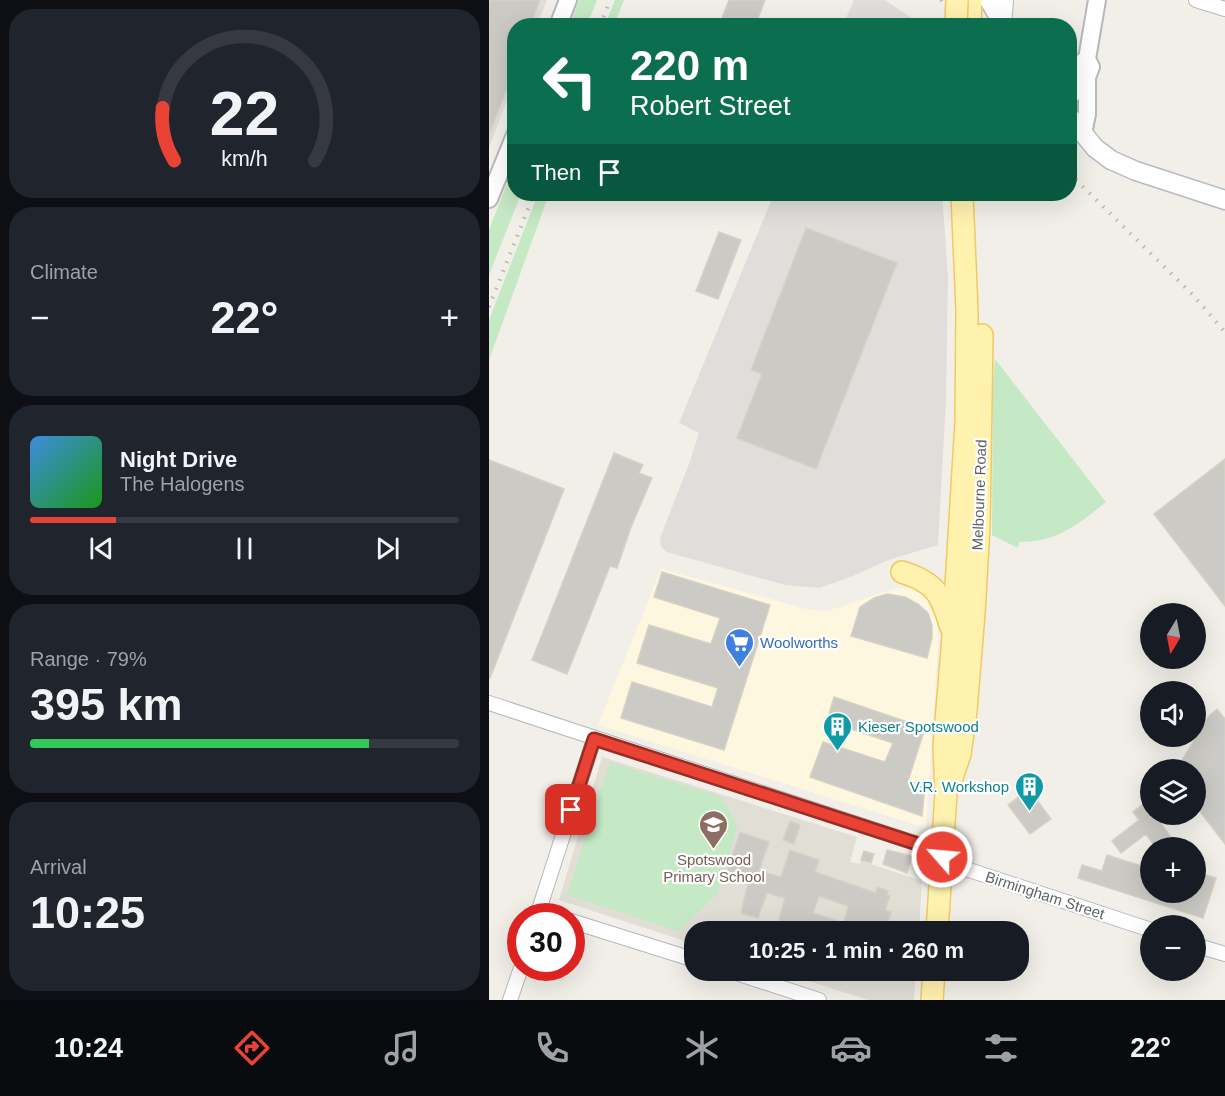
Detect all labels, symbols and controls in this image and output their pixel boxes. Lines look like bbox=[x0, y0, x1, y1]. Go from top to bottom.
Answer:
icon: left bbox=[531, 42, 609, 120]
text: 220 m bbox=[630, 42, 749, 89]
text: 22 bbox=[210, 79, 279, 148]
text: Robert Street bbox=[630, 91, 791, 121]
text: km/h bbox=[221, 147, 268, 171]
icon: arrive bbox=[593, 156, 626, 189]
text: Then bbox=[531, 160, 581, 185]
text: Climate bbox=[30, 261, 98, 283]
text: 22° bbox=[210, 292, 279, 343]
text: − bbox=[30, 299, 49, 336]
text: + bbox=[440, 299, 459, 336]
street label: Melbourne Road bbox=[969, 439, 989, 551]
text: Night Drive bbox=[120, 447, 237, 472]
text: The Halogens bbox=[120, 473, 245, 495]
icon: previous bbox=[85, 532, 118, 565]
icon: pause bbox=[228, 532, 261, 565]
icon: next bbox=[371, 532, 404, 565]
north arrow bbox=[1140, 603, 1206, 669]
map controls bbox=[1140, 603, 1206, 981]
supermarket icon: Woolworths bbox=[723, 626, 755, 668]
place label: Woolworths bbox=[760, 634, 838, 651]
text: Range · 79% bbox=[30, 648, 147, 670]
text: 395 km bbox=[30, 679, 183, 730]
button: sound bbox=[1140, 681, 1206, 747]
building icon: Kieser Spotswood bbox=[821, 710, 853, 752]
place label: Kieser Spotswood bbox=[858, 718, 979, 735]
button: layers bbox=[1140, 759, 1206, 825]
building icon: V.R. Workshop bbox=[1014, 770, 1046, 812]
place label: V.R. Workshop bbox=[910, 778, 1009, 795]
pin bbox=[545, 784, 596, 835]
icon: arrive bbox=[554, 793, 587, 826]
school or university icon: Spotswood Primary School bbox=[698, 808, 730, 850]
position arrow bbox=[910, 825, 974, 889]
button: + bbox=[1140, 837, 1206, 903]
place label: Spotswood Primary School bbox=[663, 851, 765, 885]
text: Arrival bbox=[30, 856, 87, 878]
street label: Birmingham Street bbox=[983, 868, 1107, 923]
text: 10:25 bbox=[30, 887, 145, 938]
speed limit sign: 30 bbox=[507, 903, 585, 981]
button: − bbox=[1140, 915, 1206, 981]
text: 10:25 · 1 min · 260 m bbox=[749, 938, 964, 963]
icon: directions bbox=[231, 1027, 273, 1069]
icon: music bbox=[381, 1027, 423, 1069]
icon: phone bbox=[531, 1027, 573, 1069]
icon: climate bbox=[681, 1027, 723, 1069]
icon: car bbox=[830, 1027, 872, 1069]
icon: filters bbox=[980, 1027, 1022, 1069]
text: 10:24 bbox=[54, 1033, 123, 1063]
text: 22° bbox=[1130, 1033, 1171, 1063]

